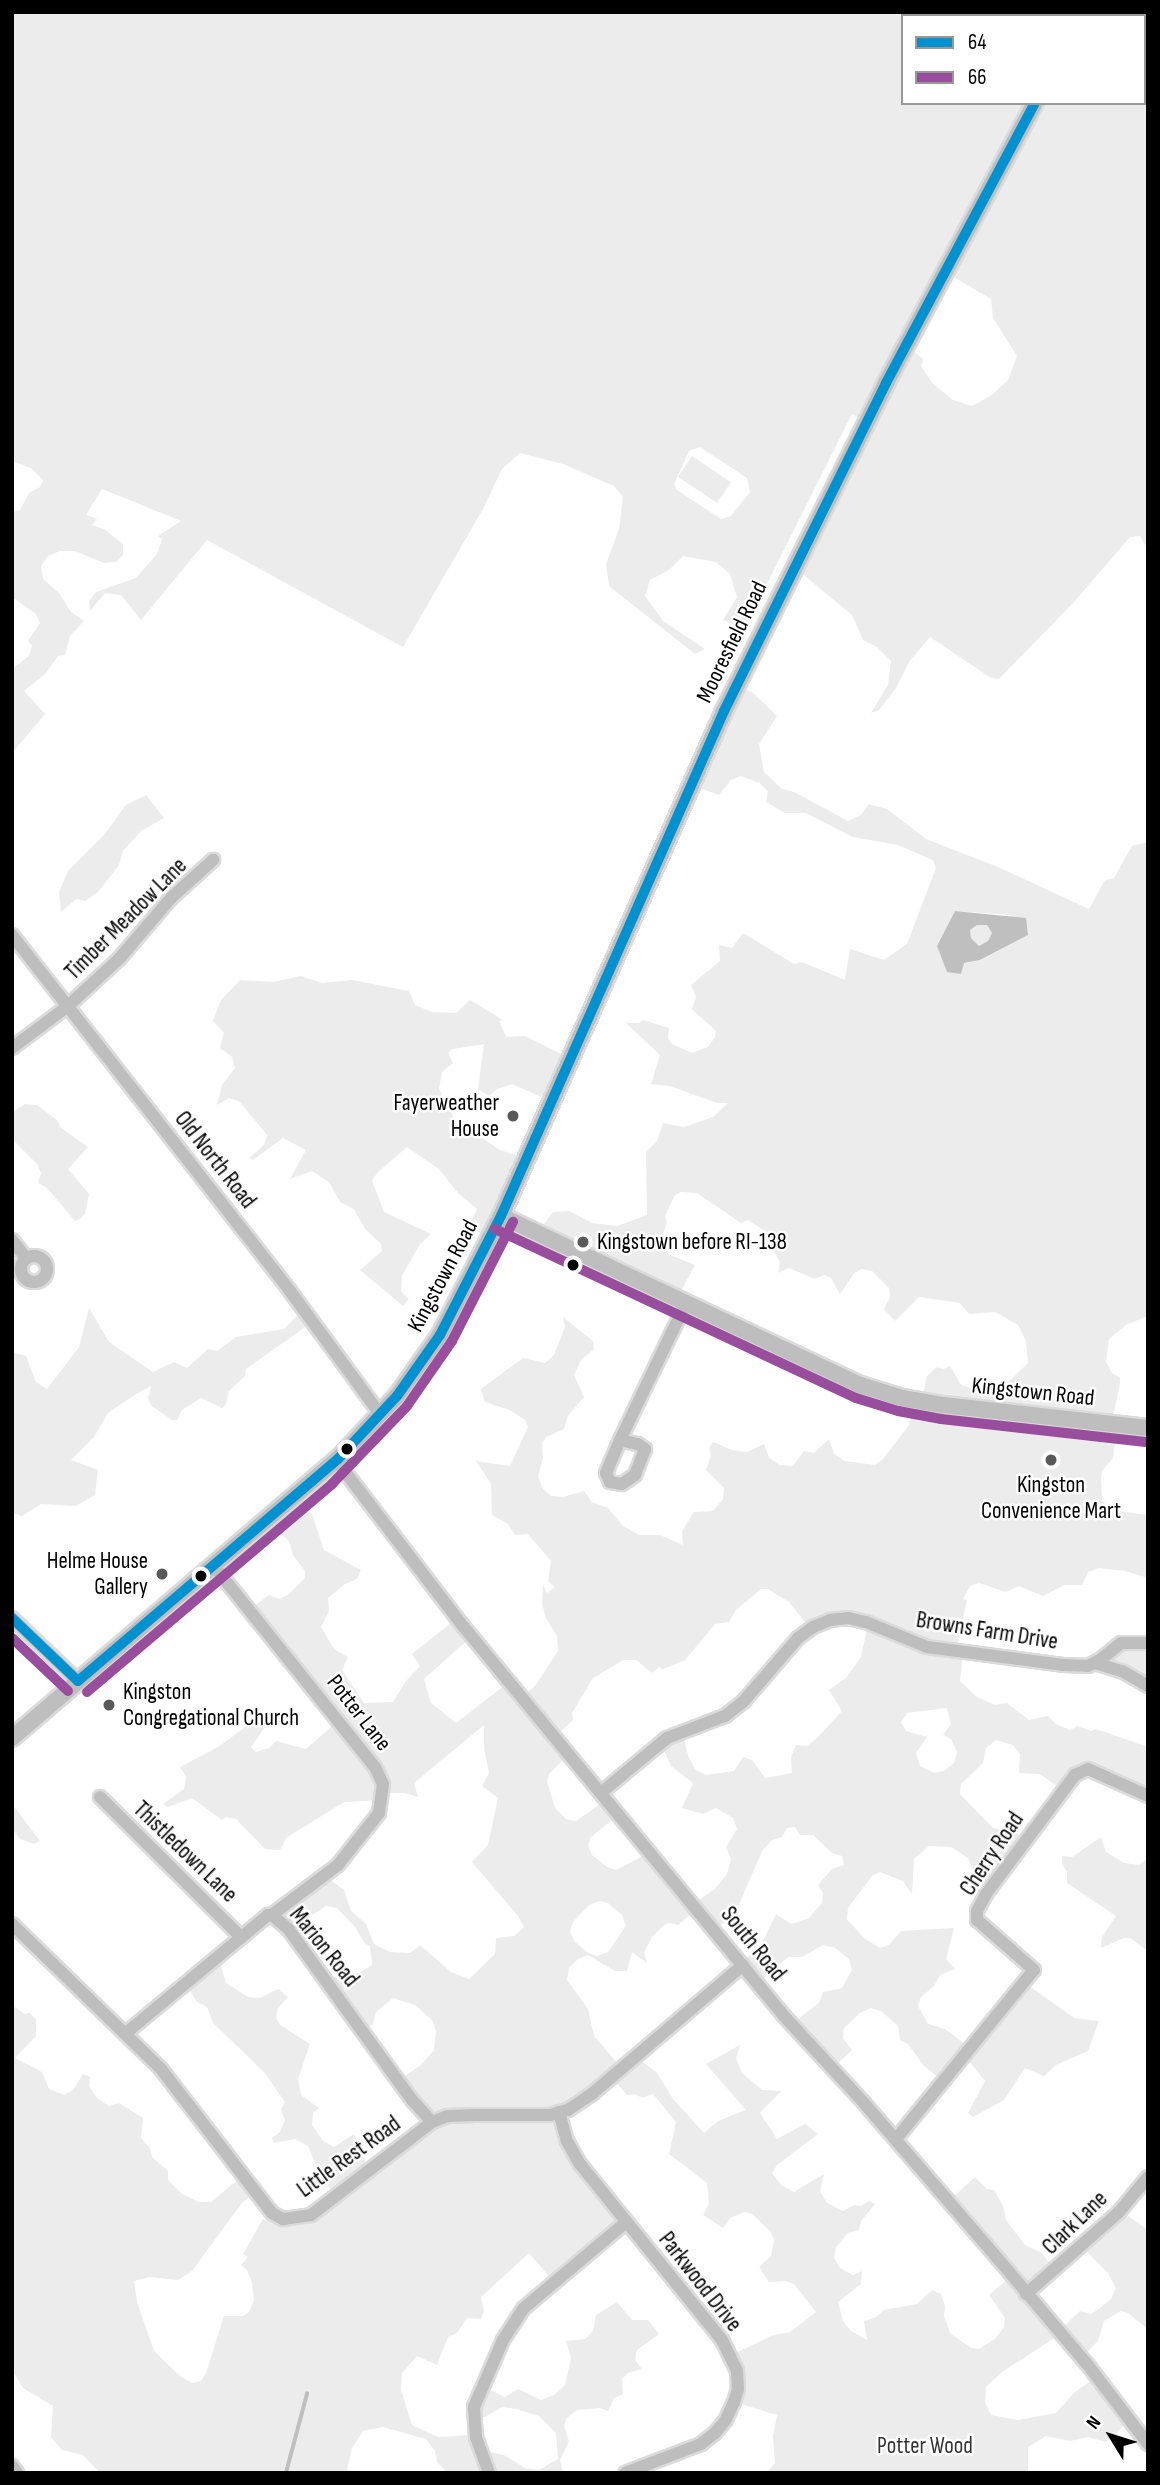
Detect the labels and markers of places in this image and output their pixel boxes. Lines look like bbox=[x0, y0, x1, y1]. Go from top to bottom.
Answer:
place label: Fayerweather House bbox=[393, 1089, 499, 1143]
marker: Fayerweather House bbox=[505, 1108, 521, 1124]
place label: Kingstown before RI-138 bbox=[597, 1228, 787, 1256]
marker: Kingstown before RI-138 bbox=[575, 1234, 591, 1250]
unlabelled marker bbox=[566, 1258, 580, 1272]
unlabelled marker bbox=[340, 1442, 354, 1456]
marker: Kingston Convenience Mart bbox=[1043, 1452, 1059, 1468]
place label: Kingston Convenience Mart bbox=[981, 1471, 1121, 1525]
place label: Helme House Gallery bbox=[47, 1547, 148, 1601]
marker: Helme House Gallery bbox=[154, 1566, 170, 1582]
unlabelled marker bbox=[194, 1569, 208, 1583]
place label: Kingston Congregational Church bbox=[123, 1678, 299, 1732]
marker: Kingston Congregational Church bbox=[101, 1697, 117, 1713]

